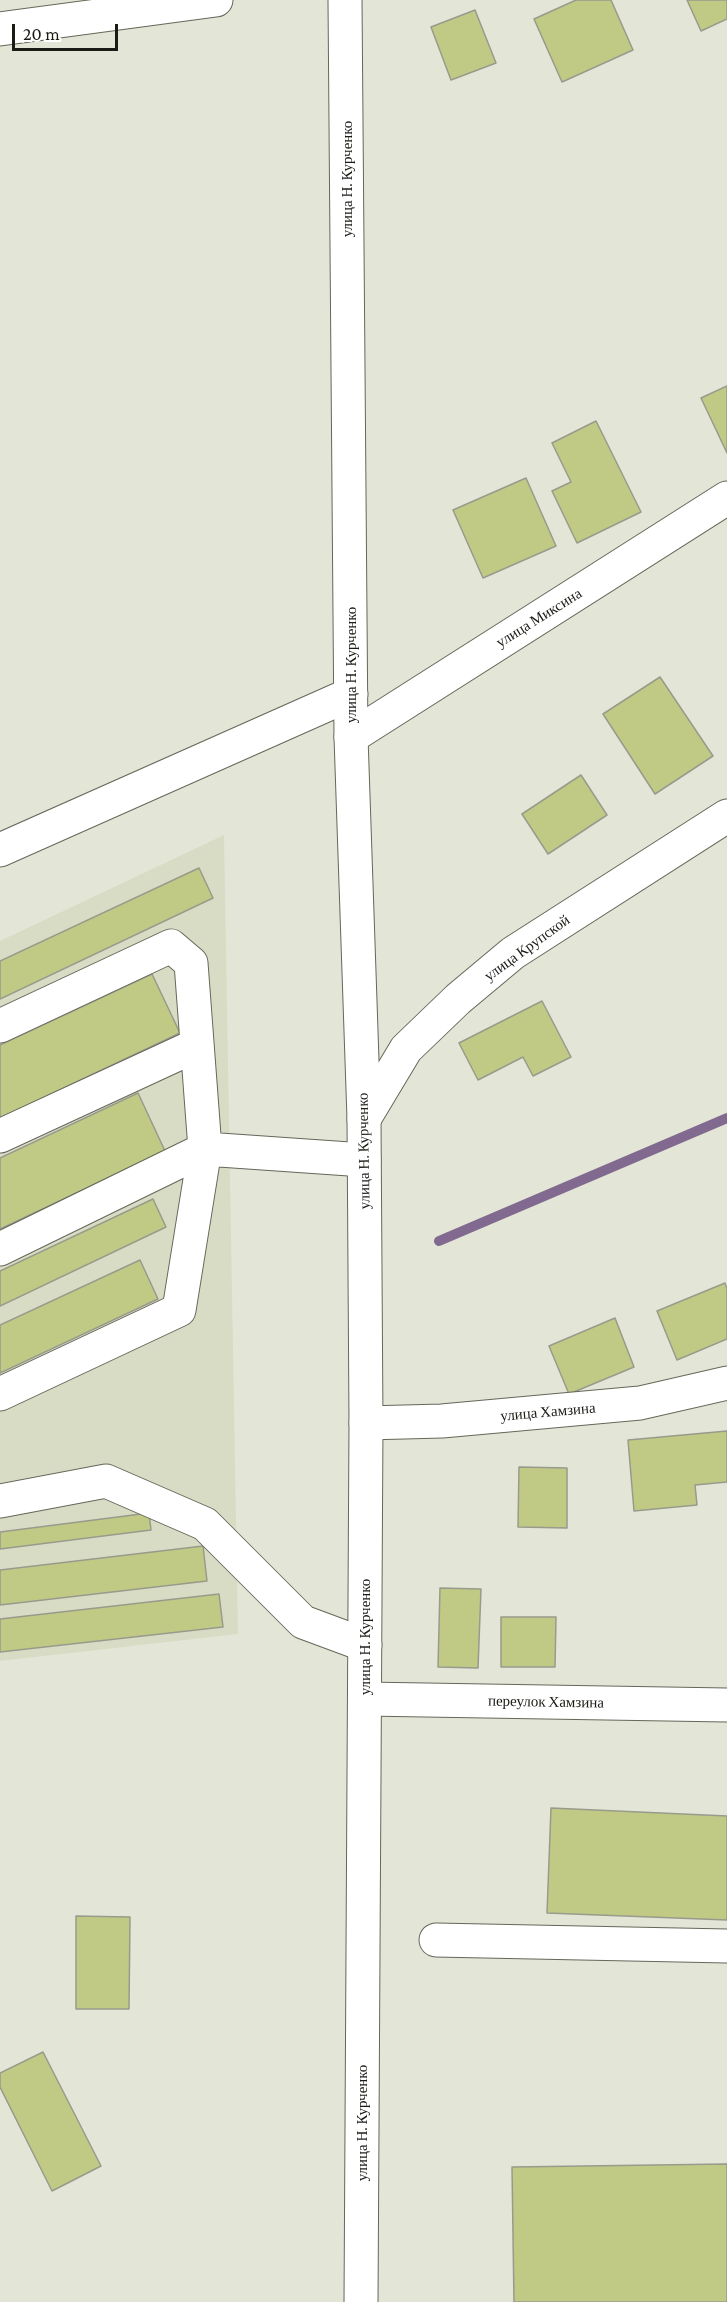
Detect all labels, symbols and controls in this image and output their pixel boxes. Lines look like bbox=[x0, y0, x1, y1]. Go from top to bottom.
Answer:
scale bar bbox=[15, 12, 122, 50]
text: 20 m bbox=[23, 24, 60, 44]
street label: улица Н. Курченко bbox=[338, 121, 356, 237]
street label: улица Миксина bbox=[493, 585, 585, 651]
street label: улица Н. Курченко bbox=[342, 607, 360, 723]
street label: улица Крупской bbox=[481, 911, 573, 985]
street label: улица Н. Курченко bbox=[354, 1093, 374, 1209]
street label: улица Хамзина bbox=[500, 1399, 596, 1425]
street label: улица Н. Курченко bbox=[356, 1579, 374, 1695]
street label: переулок Хамзина bbox=[488, 1692, 604, 1712]
street label: улица Н. Курченко bbox=[353, 2065, 371, 2181]

